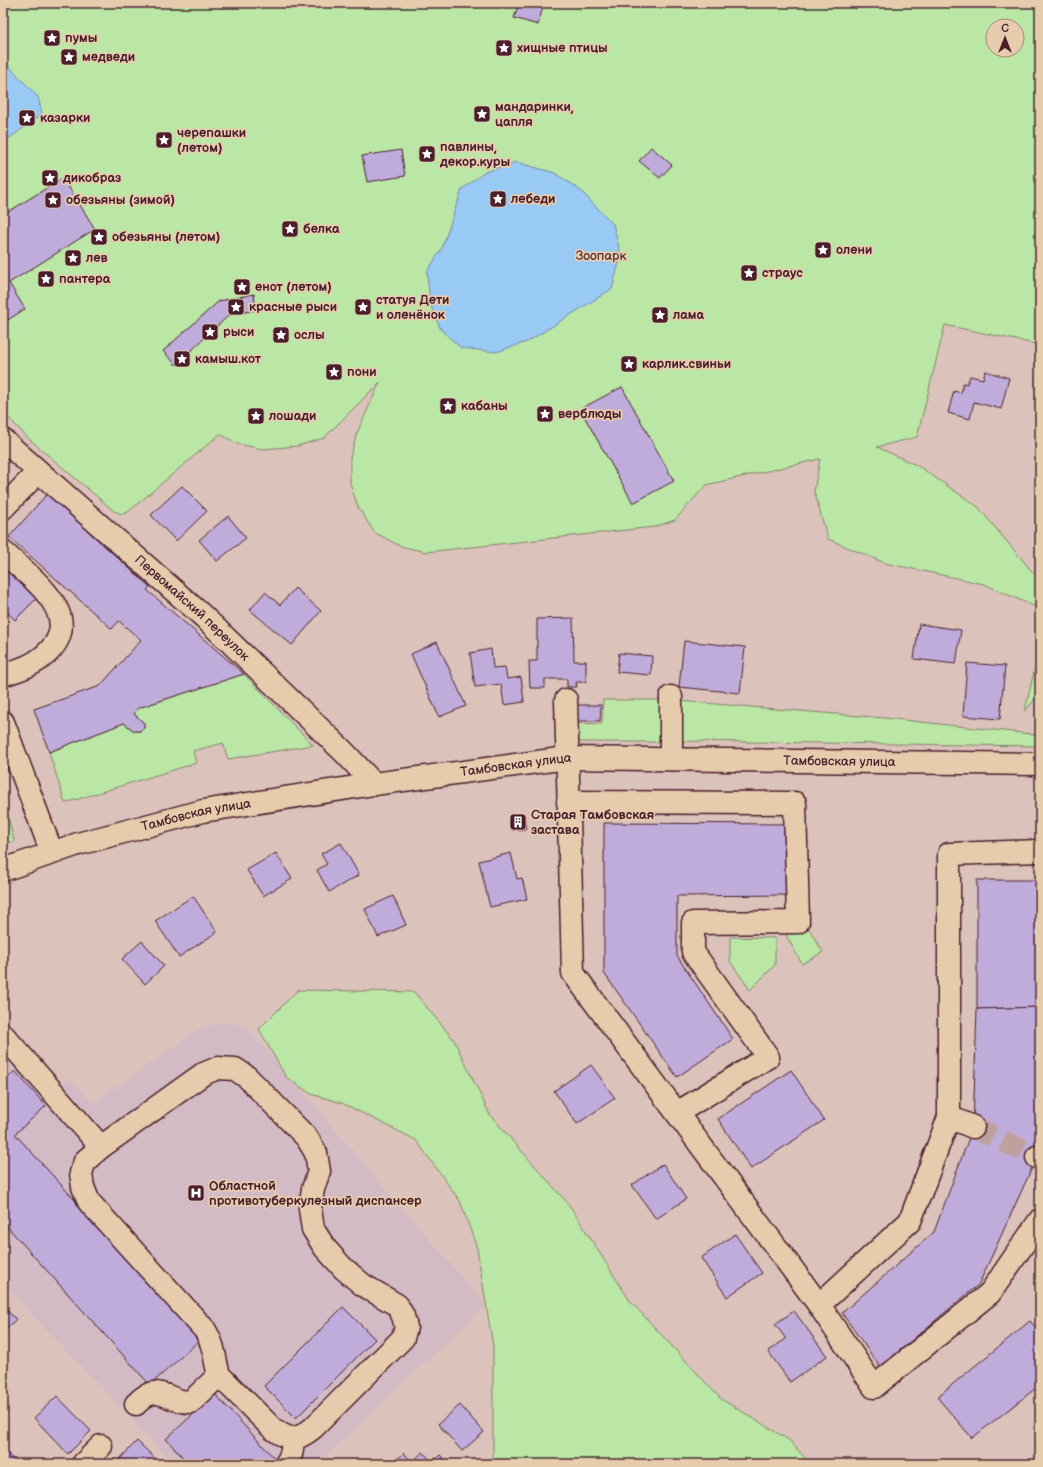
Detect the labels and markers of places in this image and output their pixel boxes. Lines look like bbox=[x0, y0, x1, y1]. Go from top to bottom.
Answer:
place icon: пумы bbox=[42, 28, 62, 48]
place label: пумы bbox=[65, 30, 97, 46]
place icon: хищные птицы bbox=[494, 38, 514, 58]
place label: хищные птицы bbox=[517, 40, 608, 56]
place icon: медведи bbox=[59, 47, 79, 67]
place label: медведи bbox=[82, 49, 135, 65]
place label: мандаринки, цапля bbox=[495, 99, 574, 130]
place icon: мандаринки, цапля bbox=[472, 104, 492, 124]
place icon: казарки bbox=[17, 108, 37, 128]
place label: казарки bbox=[40, 110, 90, 126]
place label: черепашки (летом) bbox=[177, 125, 246, 156]
place icon: черепашки (летом) bbox=[154, 130, 174, 150]
place label: павлины, декор.куры bbox=[439, 139, 510, 170]
place icon: павлины, декор.куры bbox=[417, 144, 437, 164]
place icon: дикобраз bbox=[40, 168, 60, 188]
place label: дикобраз bbox=[62, 170, 121, 186]
place icon: лебеди bbox=[488, 189, 508, 209]
place icon: обезьяны (зимой) bbox=[43, 190, 63, 210]
place label: лебеди bbox=[510, 191, 555, 207]
place label: обезьяны (зимой) bbox=[66, 192, 175, 208]
place icon: белка bbox=[280, 219, 300, 239]
place label: белка bbox=[303, 221, 340, 237]
place icon: обезьяны (летом) bbox=[89, 227, 109, 247]
place label: обезьяны (летом) bbox=[112, 229, 220, 245]
place icon: олени bbox=[813, 240, 833, 260]
place label: олени bbox=[836, 242, 872, 258]
place icon: лев bbox=[63, 248, 83, 268]
place label: лев bbox=[85, 250, 108, 266]
place icon: страус bbox=[739, 263, 759, 283]
place label: страус bbox=[762, 265, 803, 281]
place icon: пантера bbox=[36, 269, 56, 289]
place label: пантера bbox=[59, 271, 111, 287]
place icon: енот (летом) bbox=[232, 277, 252, 297]
place label: енот (летом) bbox=[255, 279, 332, 295]
place label: статуя Дети и оленёнок bbox=[376, 292, 449, 323]
place icon: красные рыси bbox=[226, 297, 246, 317]
place icon: статуя Дети и оленёнок bbox=[353, 297, 373, 317]
place label: красные рыси bbox=[249, 299, 337, 315]
place icon: лама bbox=[650, 305, 670, 325]
place label: лама bbox=[672, 307, 704, 323]
place icon: рыси bbox=[200, 322, 220, 342]
place label: рыси bbox=[223, 324, 254, 340]
place icon: ослы bbox=[271, 325, 291, 345]
place label: ослы bbox=[294, 327, 325, 343]
place icon: камыш.кот bbox=[172, 349, 192, 369]
place label: камыш.кот bbox=[195, 351, 262, 367]
place icon: карлик.свиньи bbox=[619, 354, 639, 374]
place label: карлик.свиньи bbox=[642, 356, 731, 372]
place icon: пони bbox=[324, 362, 344, 382]
place label: пони bbox=[347, 364, 377, 380]
place icon: кабаны bbox=[438, 396, 458, 416]
place label: кабаны bbox=[461, 398, 508, 414]
place icon: верблюды bbox=[535, 404, 555, 424]
place icon: лошади bbox=[246, 406, 266, 426]
place label: верблюды bbox=[558, 406, 622, 422]
place label: лошади bbox=[268, 408, 316, 424]
place label: Старая Тамбовская застава bbox=[531, 807, 654, 838]
building icon: Старая Тамбовская застава bbox=[508, 812, 528, 832]
place label: Областной противотуберкулезный диспансер bbox=[209, 1178, 422, 1209]
hospital icon: Областной противотуберкулезный диспансер bbox=[186, 1183, 206, 1203]

